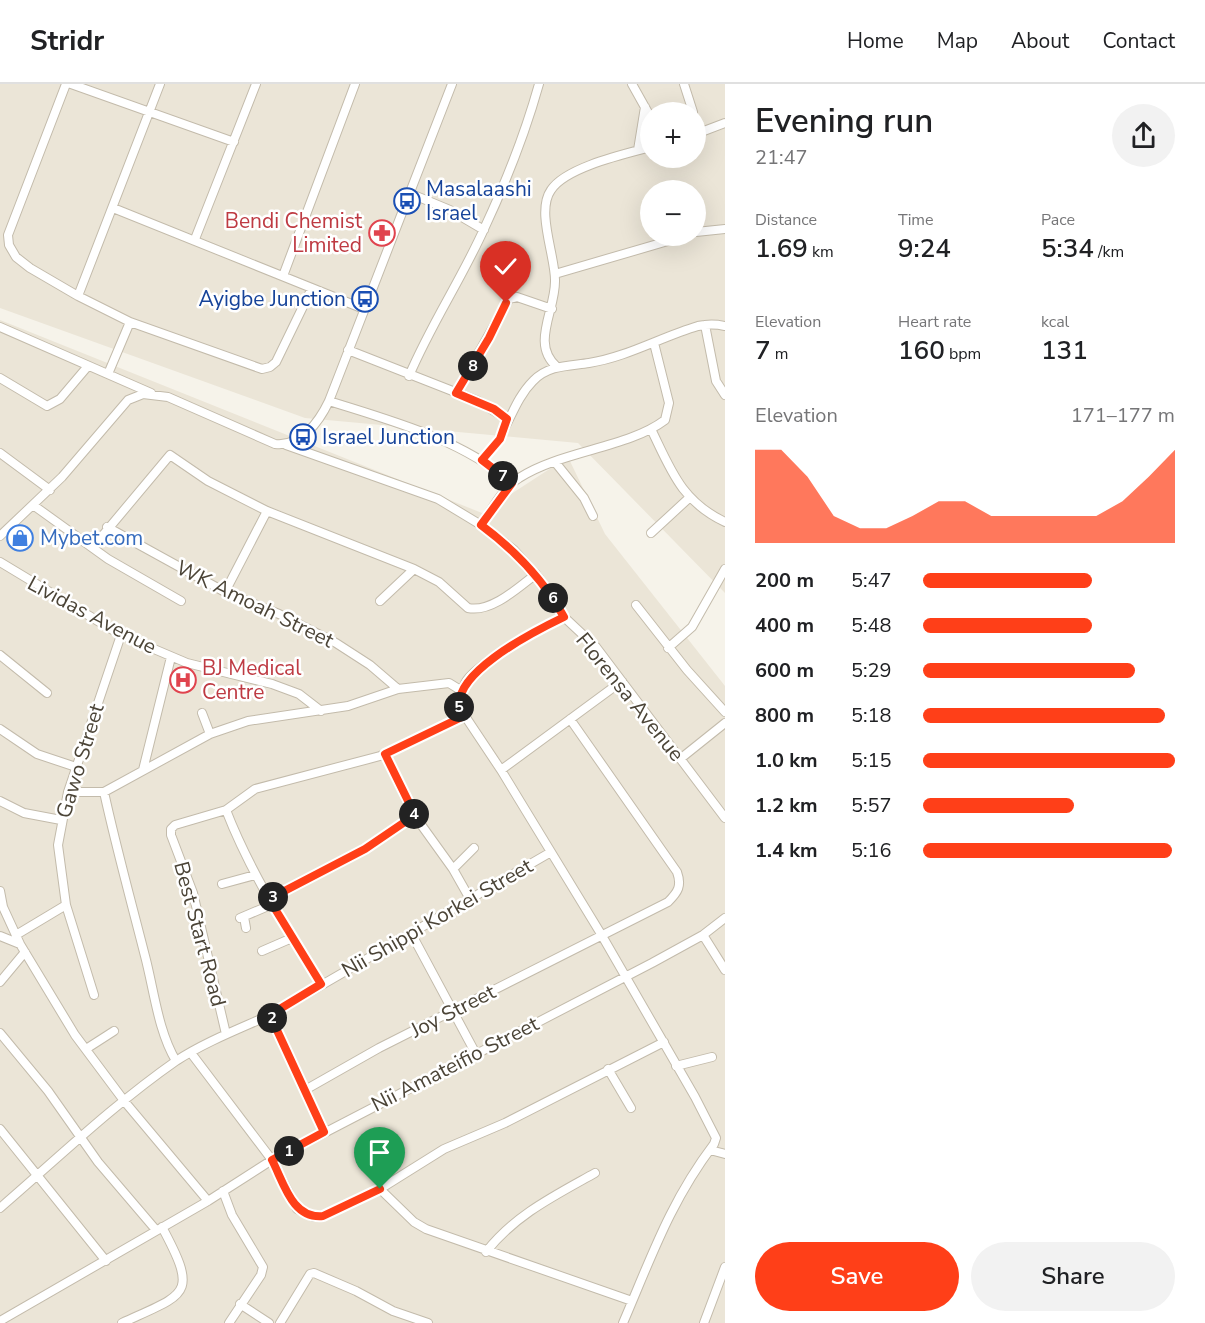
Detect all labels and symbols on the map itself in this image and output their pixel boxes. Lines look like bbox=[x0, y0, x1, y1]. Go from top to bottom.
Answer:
place label: Masalaashi Israel bbox=[426, 175, 532, 227]
bus stop icon: Masalaashi Israel bbox=[392, 186, 422, 216]
place label: Bendi Chemist Limited bbox=[225, 207, 363, 259]
pharmacy icon: Bendi Chemist Limited bbox=[367, 218, 397, 248]
pin bbox=[480, 241, 531, 303]
bus stop icon: Ayigbe Junction bbox=[350, 284, 380, 314]
place label: Ayigbe Junction bbox=[198, 285, 346, 313]
pin: 8 bbox=[458, 351, 488, 381]
bus stop icon: Israel Junction bbox=[288, 422, 318, 452]
place label: Israel Junction bbox=[322, 423, 455, 451]
pin: 7 bbox=[488, 461, 518, 491]
shop icon: Mybet.com bbox=[5, 523, 35, 553]
place label: Mybet.com bbox=[40, 524, 143, 552]
street label: WK Amoah Street bbox=[171, 554, 339, 655]
street label: Lividas Avenue bbox=[23, 569, 161, 661]
pin: 6 bbox=[538, 583, 568, 613]
street label: Florensa Avenue bbox=[569, 627, 691, 767]
place label: BJ Medical Centre bbox=[202, 654, 302, 706]
hospital icon: BJ Medical Centre bbox=[168, 665, 198, 695]
pin: 5 bbox=[444, 692, 474, 722]
street label: Gawo Street bbox=[49, 700, 111, 822]
pin: 4 bbox=[399, 799, 429, 829]
street label: Nii Shippi Korkei Street bbox=[336, 852, 538, 984]
street label: Best Start Road bbox=[167, 858, 233, 1010]
pin: 3 bbox=[258, 882, 288, 912]
street label: Joy Street bbox=[405, 977, 501, 1045]
pin: 2 bbox=[257, 1003, 287, 1033]
street label: Nii Amateifio Street bbox=[366, 1009, 544, 1118]
pin bbox=[354, 1127, 405, 1189]
pin: 1 bbox=[274, 1136, 304, 1166]

